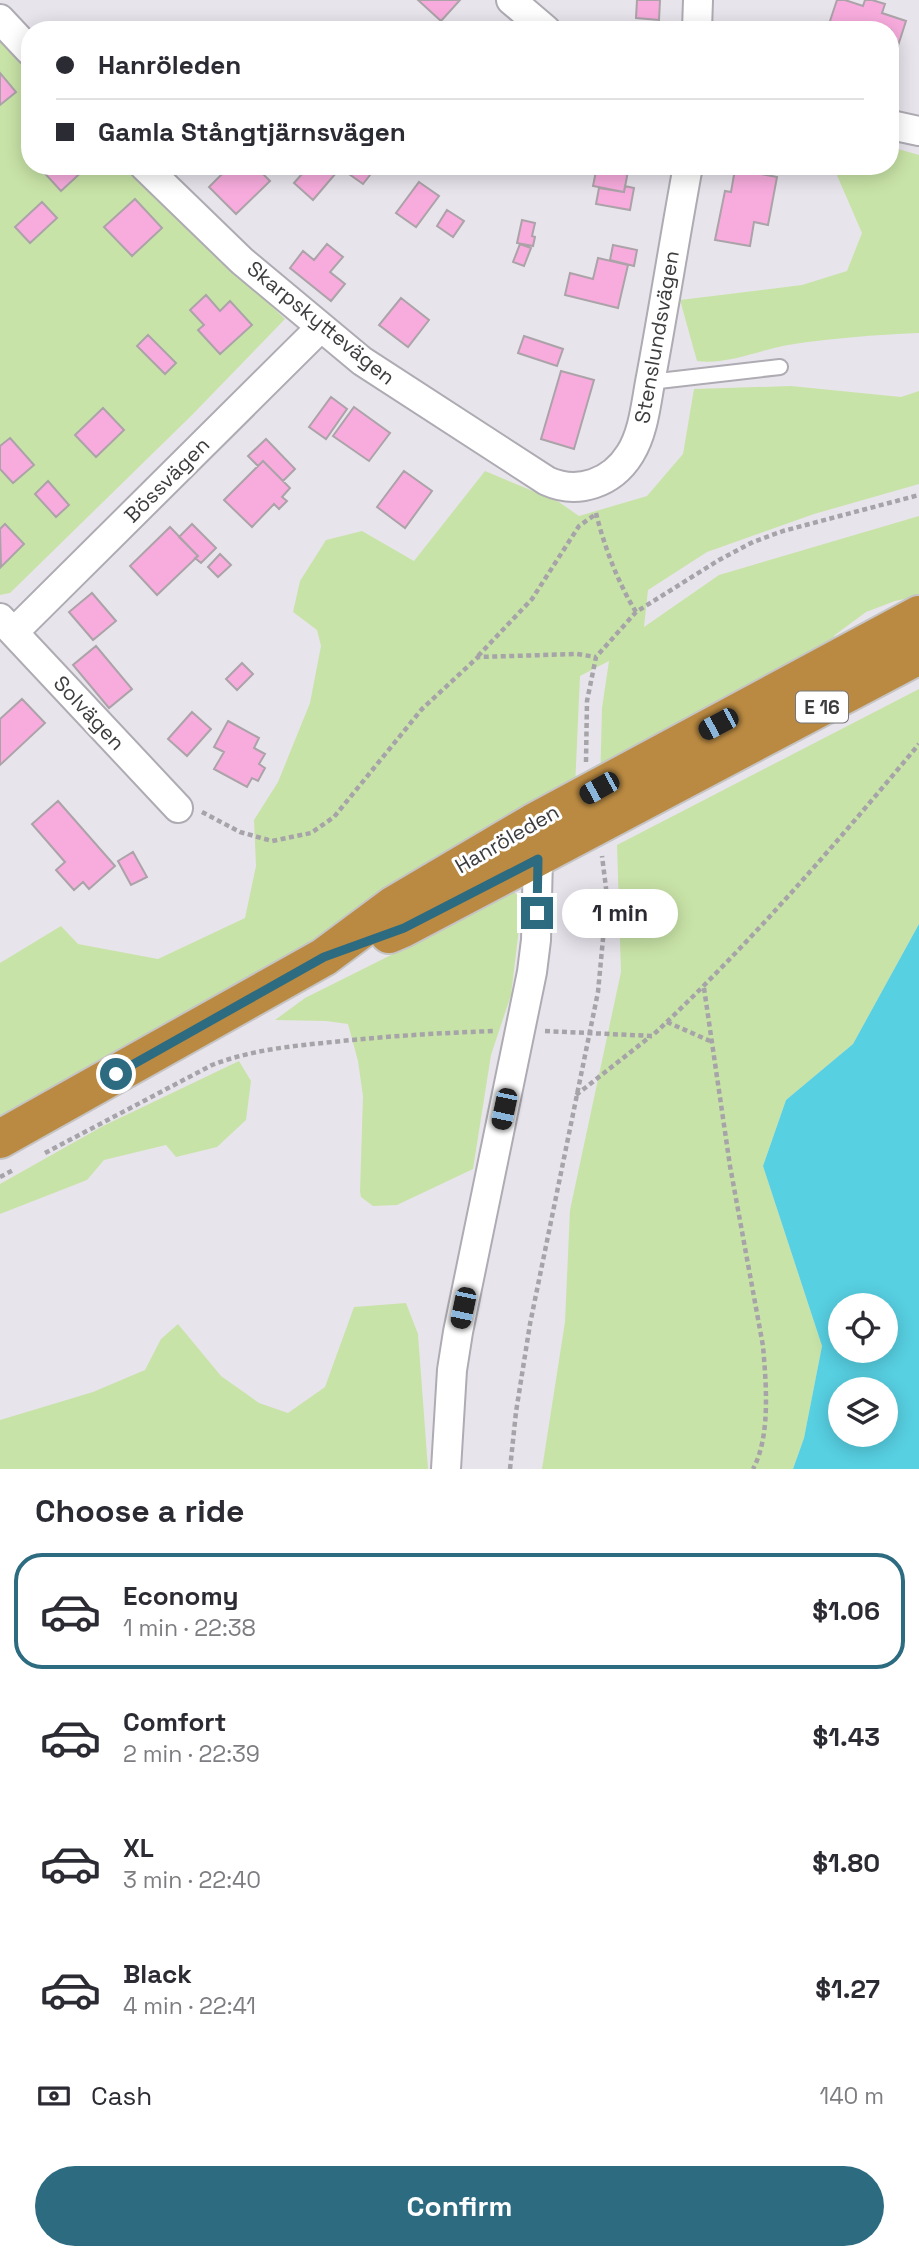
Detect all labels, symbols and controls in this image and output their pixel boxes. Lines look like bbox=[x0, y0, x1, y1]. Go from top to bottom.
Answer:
text: Hanröleden bbox=[98, 48, 241, 82]
text: Gamla Stångtjärnsvägen bbox=[98, 115, 406, 149]
street label: Stenslundsvägen bbox=[628, 248, 685, 426]
street label: Skarpskyttevägen bbox=[242, 255, 401, 391]
street label: Bössvägen bbox=[118, 431, 215, 528]
street label: Solvägen bbox=[48, 670, 131, 756]
road number: E 16 bbox=[796, 692, 848, 722]
car bbox=[695, 705, 742, 743]
car bbox=[576, 769, 623, 807]
street label: Hanröleden bbox=[450, 798, 564, 879]
callout: 1 min bbox=[562, 888, 677, 937]
route end bbox=[521, 897, 553, 929]
text: 1 min bbox=[592, 898, 648, 928]
route start bbox=[100, 1058, 132, 1090]
car bbox=[490, 1086, 519, 1132]
car bbox=[449, 1285, 478, 1331]
map controls bbox=[828, 1293, 898, 1447]
button: locate bbox=[828, 1293, 898, 1363]
button: layers bbox=[828, 1377, 898, 1447]
text: Choose a ride bbox=[35, 1491, 245, 1531]
text: Economy bbox=[123, 1579, 239, 1613]
icon: car bbox=[39, 1580, 102, 1643]
text: $1.06 bbox=[812, 1594, 880, 1628]
text: 1 min · 22:38 bbox=[123, 1613, 256, 1643]
text: Comfort bbox=[123, 1705, 226, 1739]
icon: car bbox=[39, 1706, 102, 1769]
text: $1.43 bbox=[812, 1720, 880, 1754]
text: 2 min · 22:39 bbox=[123, 1739, 260, 1769]
text: XL bbox=[123, 1831, 154, 1865]
icon: car bbox=[39, 1832, 102, 1895]
text: $1.80 bbox=[812, 1846, 880, 1880]
text: 3 min · 22:40 bbox=[123, 1865, 261, 1895]
text: Black bbox=[123, 1957, 192, 1991]
icon: car bbox=[39, 1958, 102, 2021]
text: $1.27 bbox=[815, 1972, 880, 2006]
text: 4 min · 22:41 bbox=[123, 1991, 256, 2021]
icon: cash bbox=[35, 2077, 73, 2115]
text: Cash bbox=[91, 2079, 152, 2113]
text: 140 m bbox=[820, 2081, 884, 2111]
button: Confirm bbox=[35, 2166, 884, 2246]

